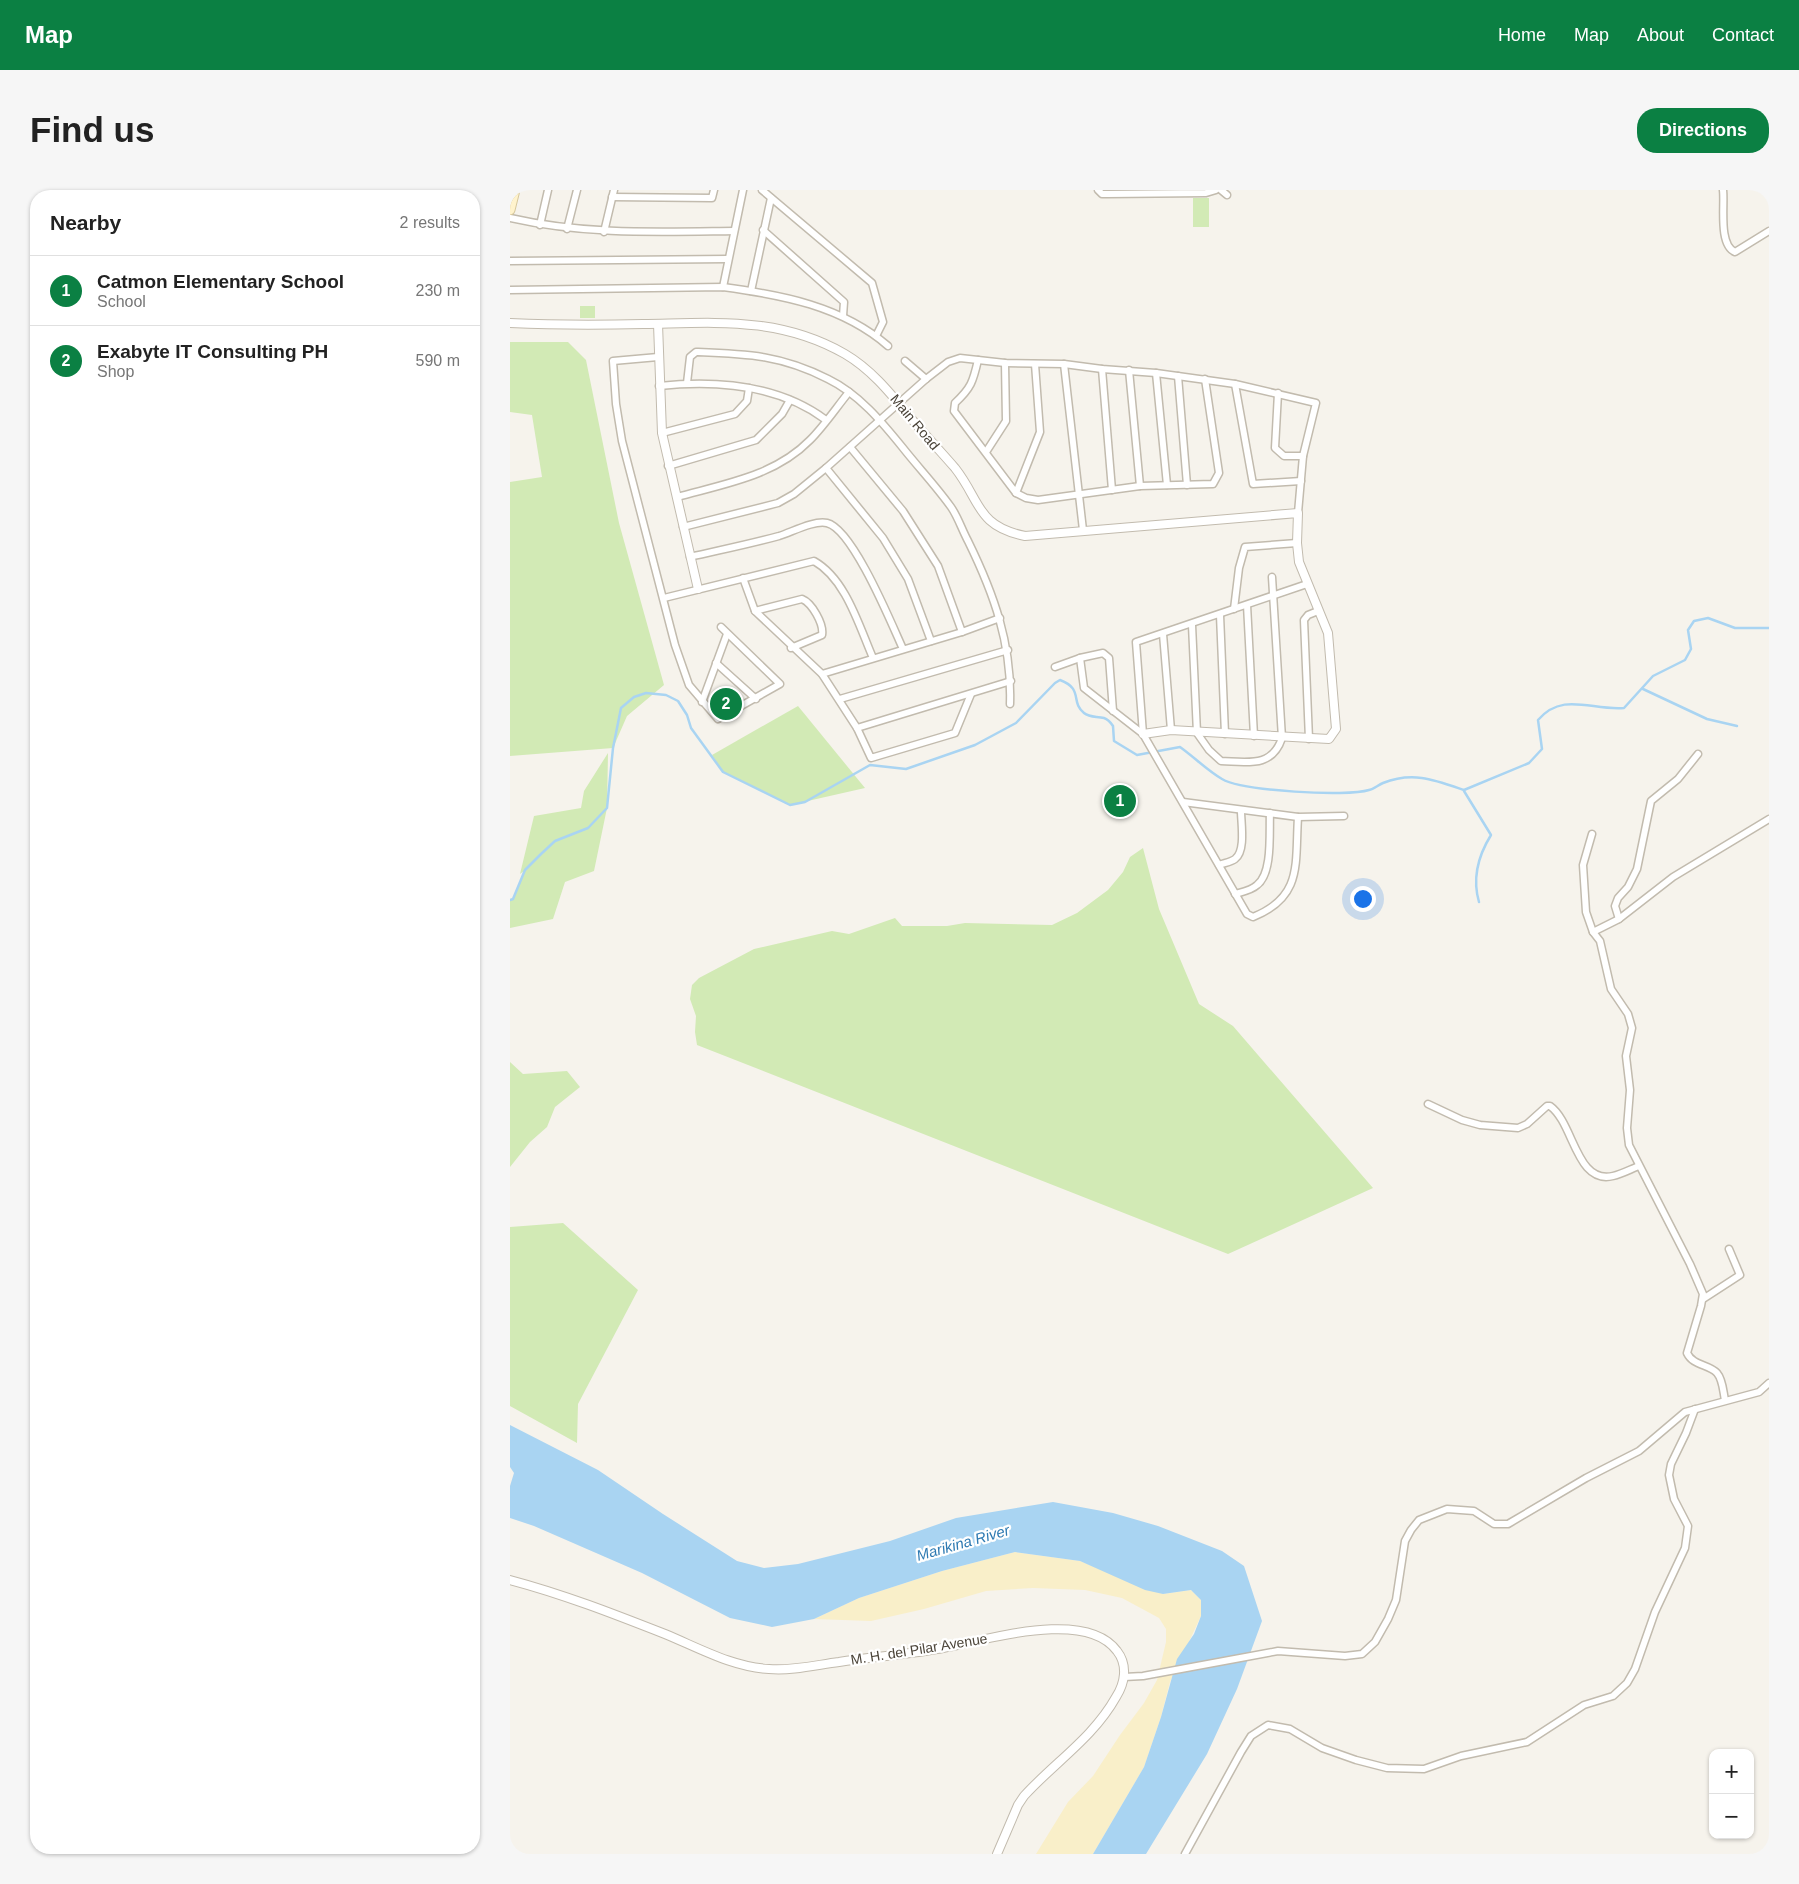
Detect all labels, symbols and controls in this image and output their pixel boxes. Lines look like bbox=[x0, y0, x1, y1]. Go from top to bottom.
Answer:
text: Map bbox=[25, 21, 73, 48]
text: Home bbox=[1498, 25, 1546, 45]
text: Map bbox=[1574, 25, 1609, 45]
text: About bbox=[1637, 25, 1684, 45]
text: Contact bbox=[1712, 25, 1774, 45]
button: Directions bbox=[1637, 108, 1769, 153]
text: Find us bbox=[30, 110, 154, 149]
text: Nearby bbox=[50, 211, 121, 234]
text: 2 results bbox=[400, 214, 460, 231]
text: Catmon Elementary School bbox=[97, 271, 344, 292]
text: 1 bbox=[62, 282, 70, 299]
text: 230 m bbox=[416, 282, 460, 299]
text: School bbox=[97, 293, 146, 310]
text: Exabyte IT Consulting PH bbox=[97, 341, 328, 362]
text: 2 bbox=[62, 352, 70, 369]
text: 590 m bbox=[416, 352, 460, 369]
text: Shop bbox=[97, 363, 134, 380]
street label: Main Road bbox=[887, 391, 943, 453]
pin: 2 bbox=[710, 685, 742, 723]
pin: 1 bbox=[1104, 782, 1136, 820]
your location bbox=[1350, 886, 1376, 912]
water label: Marikina River bbox=[914, 1521, 1012, 1564]
street label: M. H. del Pilar Avenue bbox=[849, 1630, 989, 1668]
map controls bbox=[1709, 1749, 1754, 1839]
button: + bbox=[1709, 1749, 1754, 1794]
button: − bbox=[1709, 1794, 1754, 1839]

